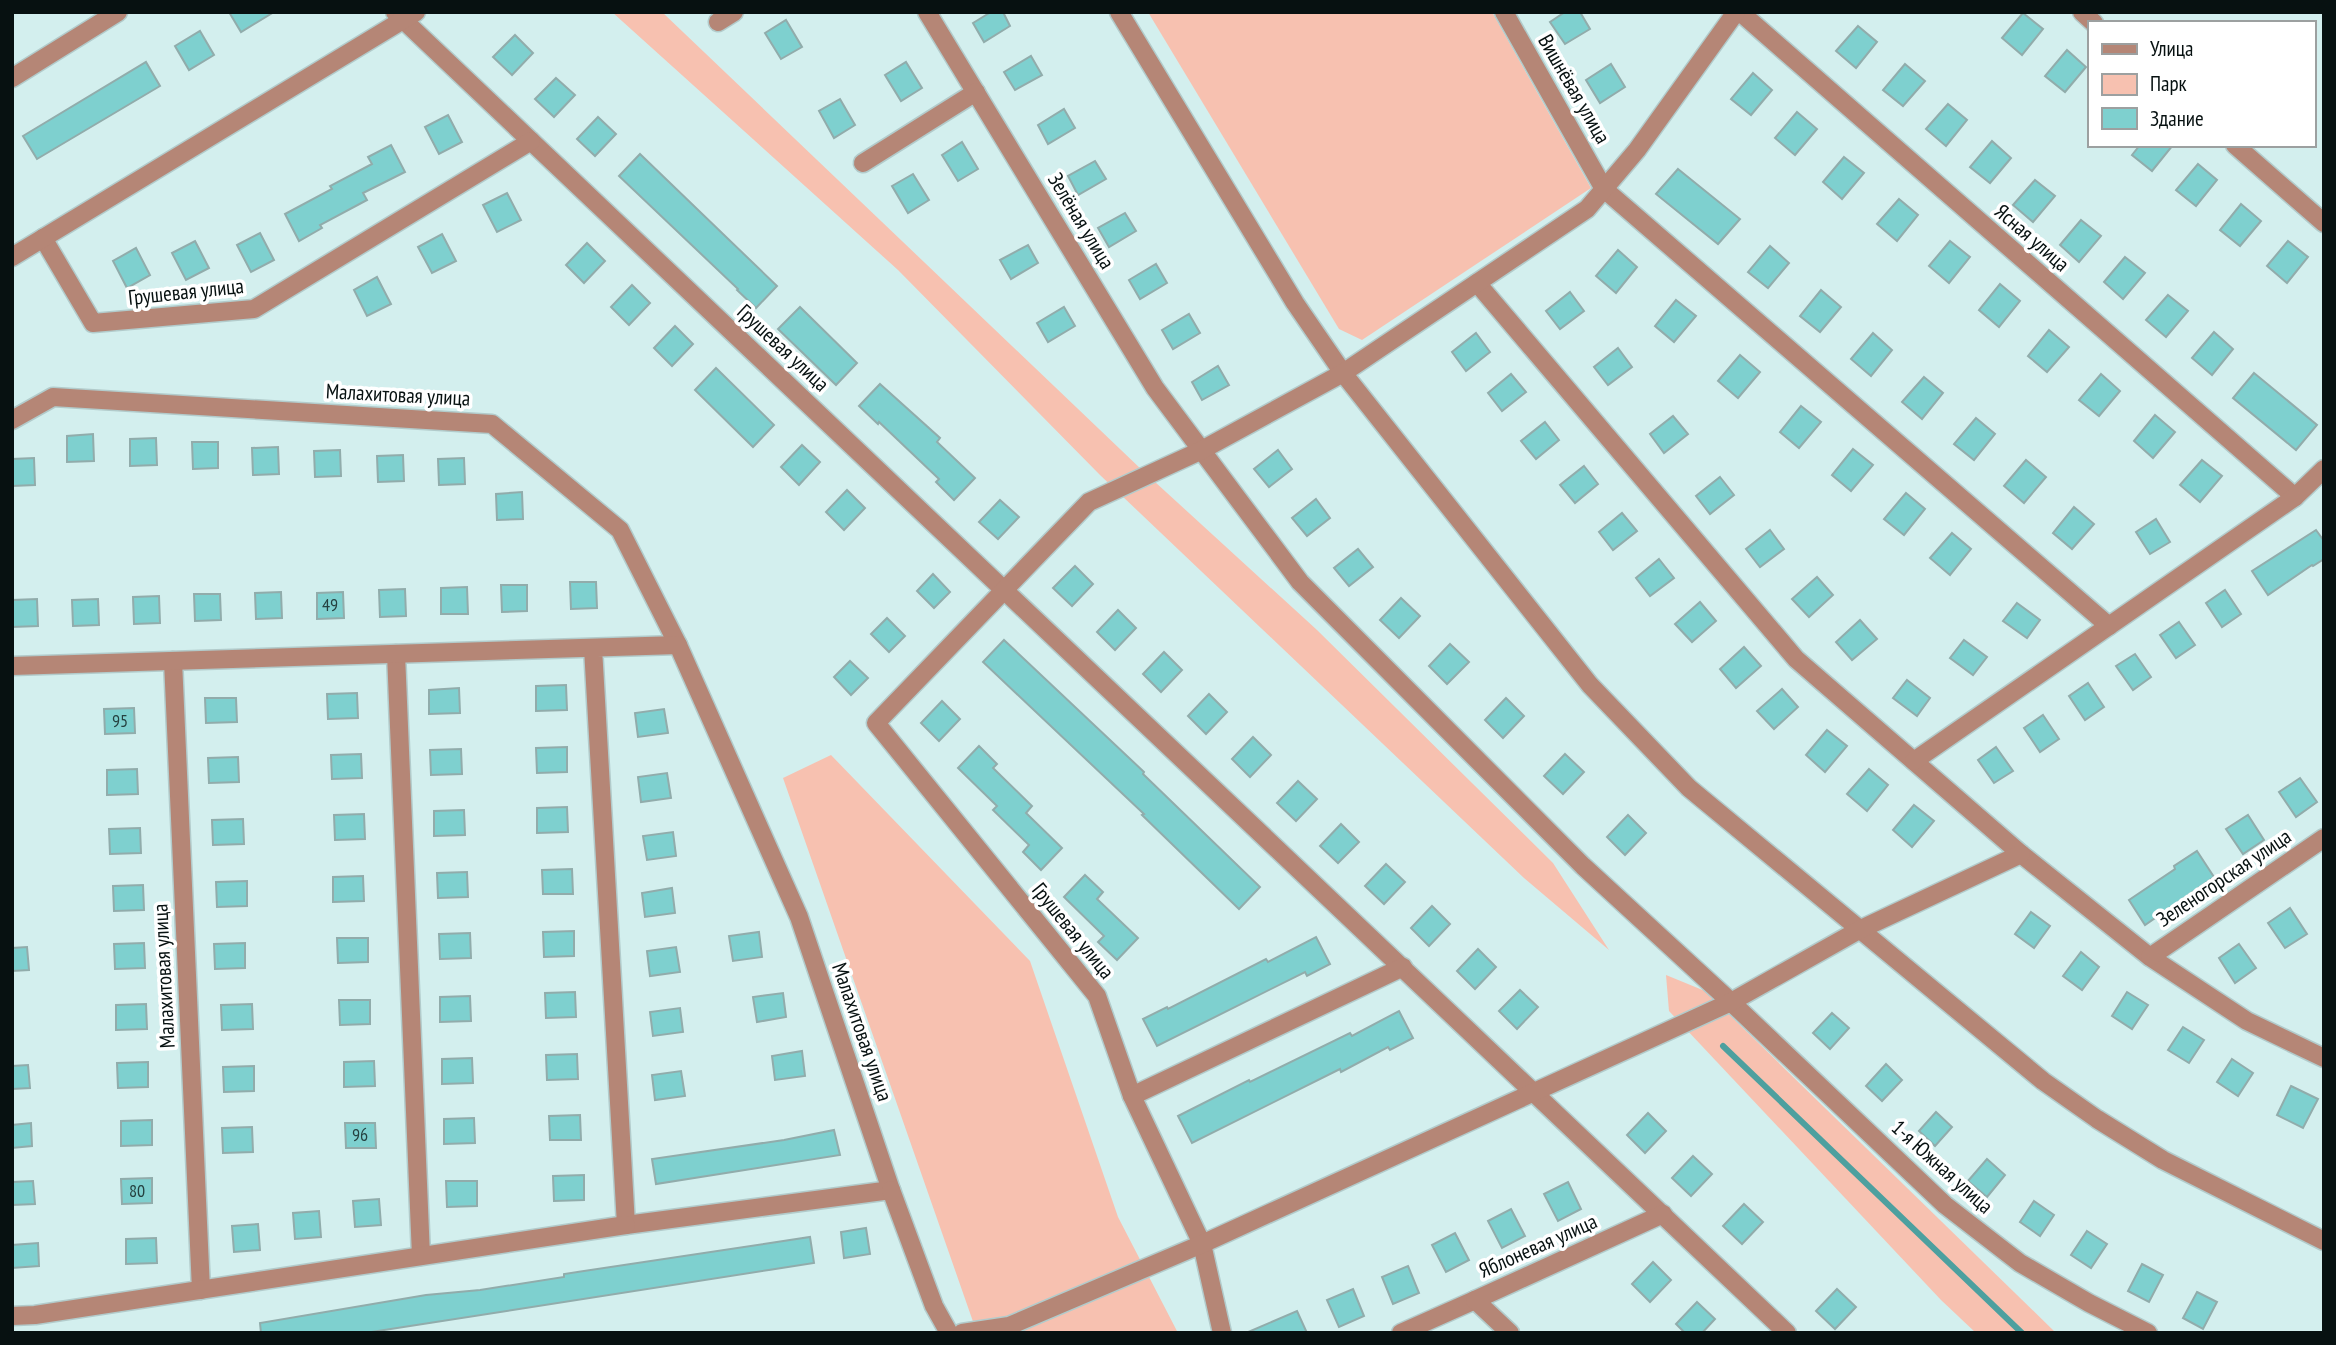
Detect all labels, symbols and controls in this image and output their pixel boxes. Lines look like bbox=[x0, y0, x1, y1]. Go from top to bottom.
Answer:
legend bbox=[2088, 21, 2315, 147]
street label: Вишнёвая улица bbox=[1532, 29, 1617, 148]
text: Улица bbox=[2150, 35, 2193, 62]
text: Парк bbox=[2150, 70, 2187, 97]
text: Здание bbox=[2150, 105, 2204, 132]
street label: Зелёная улица bbox=[1042, 168, 1121, 274]
street label: Ясная улица bbox=[1989, 198, 2075, 277]
street label: Грушевая улица bbox=[127, 272, 245, 311]
street label: Грушевая улица bbox=[732, 298, 835, 397]
street label: Малахитовая улица bbox=[325, 377, 471, 412]
house number: 49 bbox=[322, 593, 338, 616]
house number: 95 bbox=[112, 709, 128, 732]
street label: Зеленогорская улица bbox=[2151, 823, 2296, 933]
street label: Грушевая улица bbox=[1026, 877, 1120, 984]
street label: Малахитовая улица bbox=[146, 903, 181, 1049]
street label: Малахитовая улица bbox=[826, 959, 899, 1105]
street label: 1-я Южная улица bbox=[1886, 1114, 1999, 1219]
house number: 96 bbox=[352, 1123, 368, 1146]
house number: 80 bbox=[129, 1179, 145, 1202]
street label: Яблоневая улица bbox=[1474, 1207, 1601, 1284]

